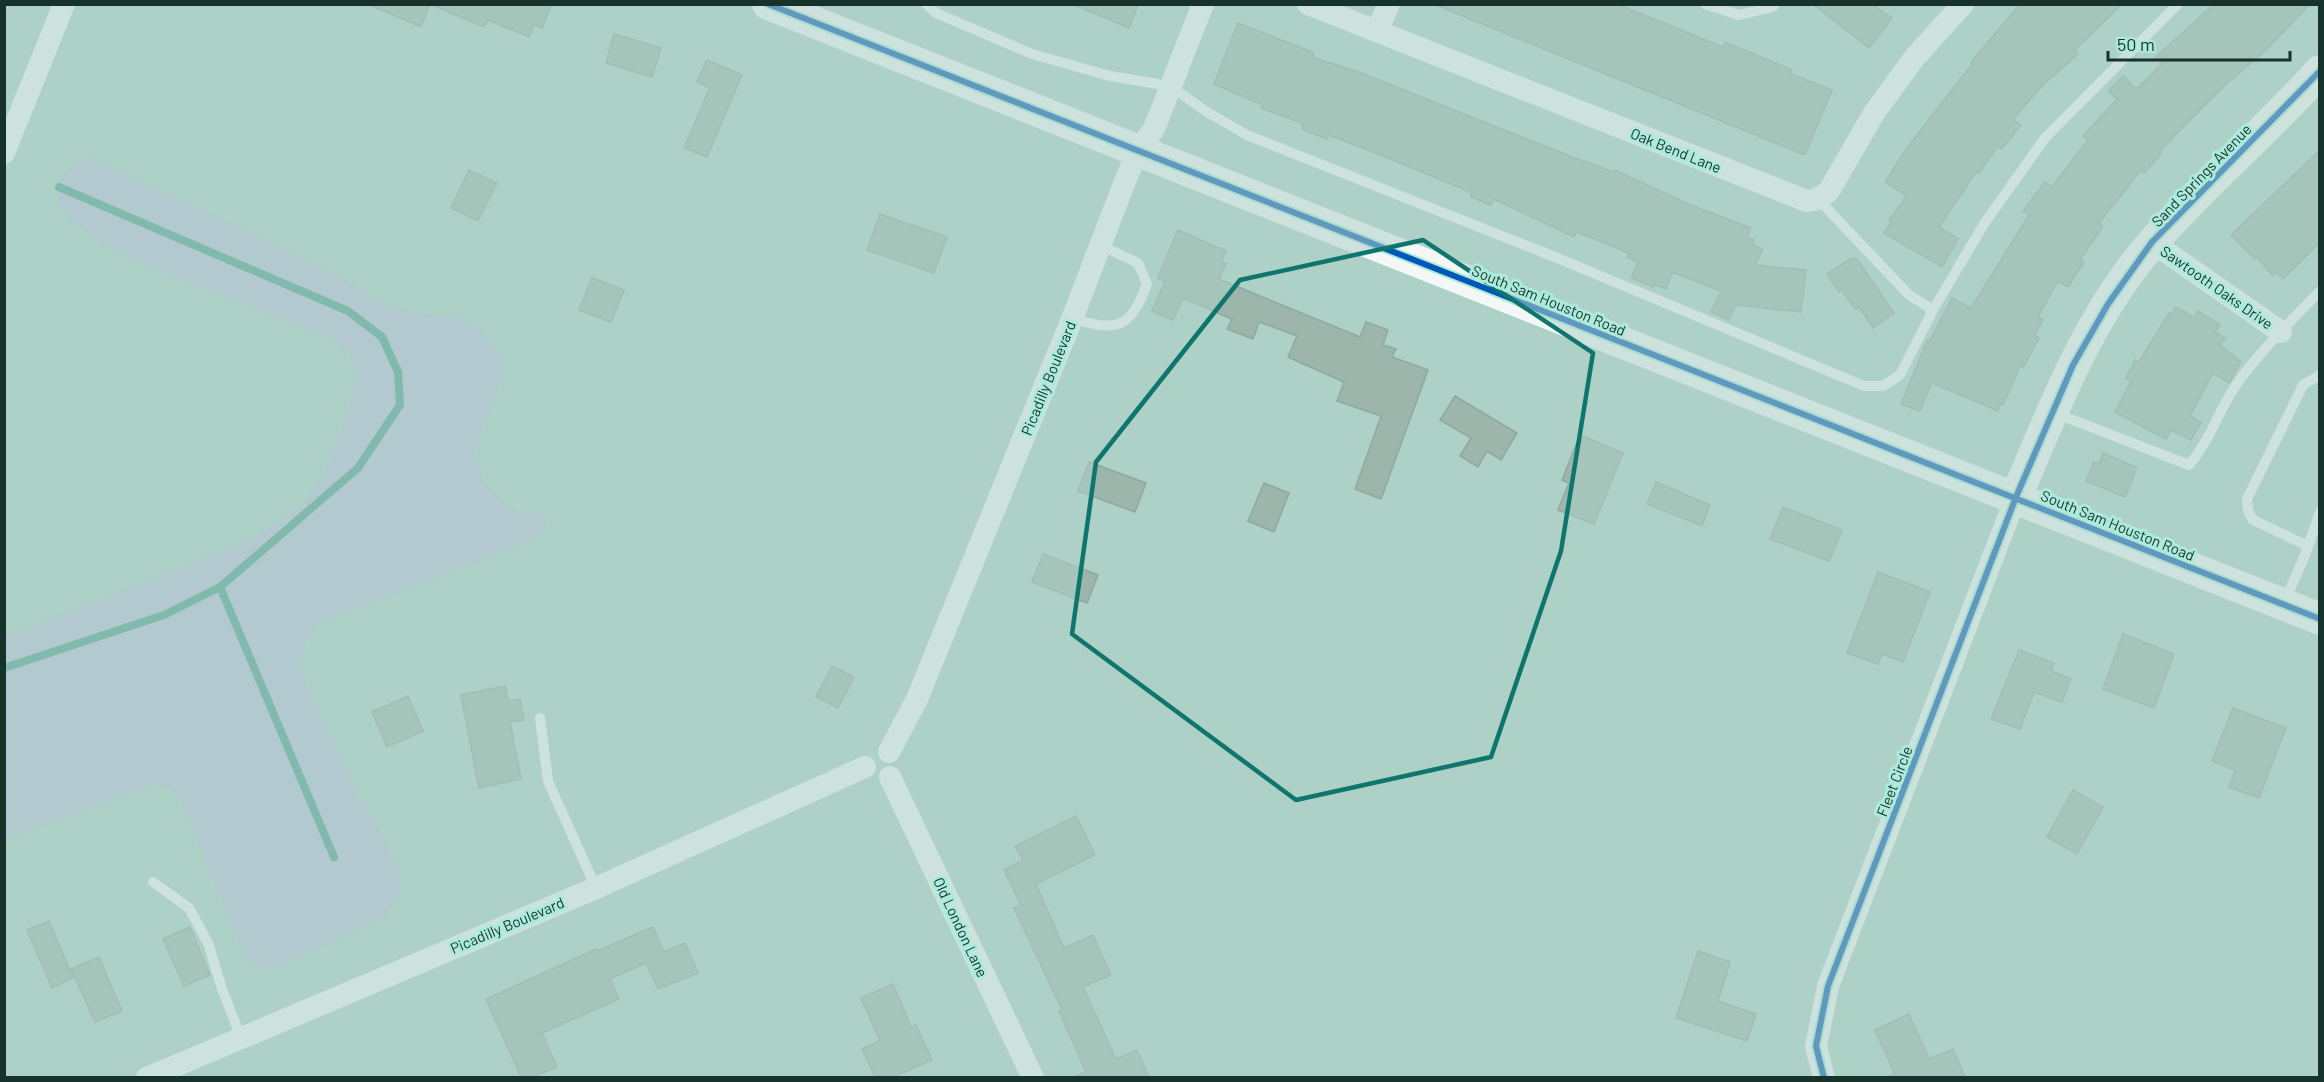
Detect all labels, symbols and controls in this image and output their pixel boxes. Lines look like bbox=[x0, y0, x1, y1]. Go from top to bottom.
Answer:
scale bar bbox=[2108, 24, 2290, 62]
text: 50 m bbox=[2117, 33, 2155, 55]
street label: Sand Springs Avenue bbox=[2147, 120, 2255, 230]
street label: Oak Bend Lane bbox=[1628, 124, 1724, 176]
street label: Sawtooth Oaks Drive bbox=[2157, 241, 2277, 333]
street label: South Sam Houston Road bbox=[1469, 261, 1629, 339]
street label: Picadilly Boulevard bbox=[1017, 318, 1079, 438]
street label: South Sam Houston Road bbox=[2038, 486, 2198, 564]
street label: Fleet Circle bbox=[1872, 743, 1916, 819]
street label: Old London Lane bbox=[930, 874, 992, 980]
street label: Picadilly Boulevard bbox=[447, 893, 567, 957]

